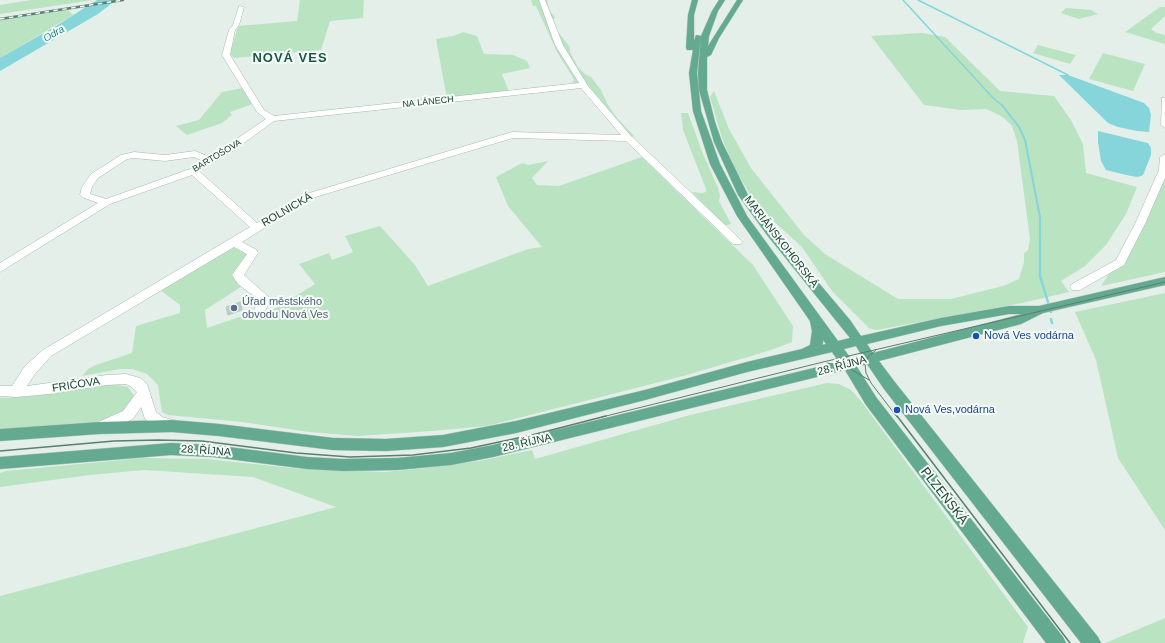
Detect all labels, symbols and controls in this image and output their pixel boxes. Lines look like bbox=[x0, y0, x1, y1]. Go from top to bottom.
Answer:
water label: Odra bbox=[41, 23, 67, 45]
district label: NOVÁ VES bbox=[252, 50, 328, 66]
street label: NA LÁNECH bbox=[402, 94, 454, 110]
street label: BARTOŠOVA bbox=[191, 137, 243, 175]
street label: ROLNICKÁ bbox=[259, 190, 315, 230]
street label: MARIÁNSKOHORSKÁ bbox=[741, 194, 821, 290]
place label: Úřad městského obvodu Nová Ves bbox=[242, 295, 328, 321]
marker: Úřad městského obvodu Nová Ves bbox=[229, 303, 239, 313]
place label: Nová Ves vodárna bbox=[984, 329, 1074, 343]
marker: Nová Ves vodárna bbox=[971, 331, 981, 341]
street label: 28. ŘÍJNA bbox=[816, 353, 868, 379]
street label: FRIČOVA bbox=[51, 375, 101, 395]
place label: Nová Ves,vodárna bbox=[905, 403, 995, 417]
marker: Nová Ves,vodárna bbox=[892, 405, 902, 415]
street label: 28. ŘÍJNA bbox=[501, 431, 553, 455]
street label: 28. ŘÍJNA bbox=[181, 443, 231, 459]
street label: PLZEŇSKÁ bbox=[917, 464, 971, 528]

